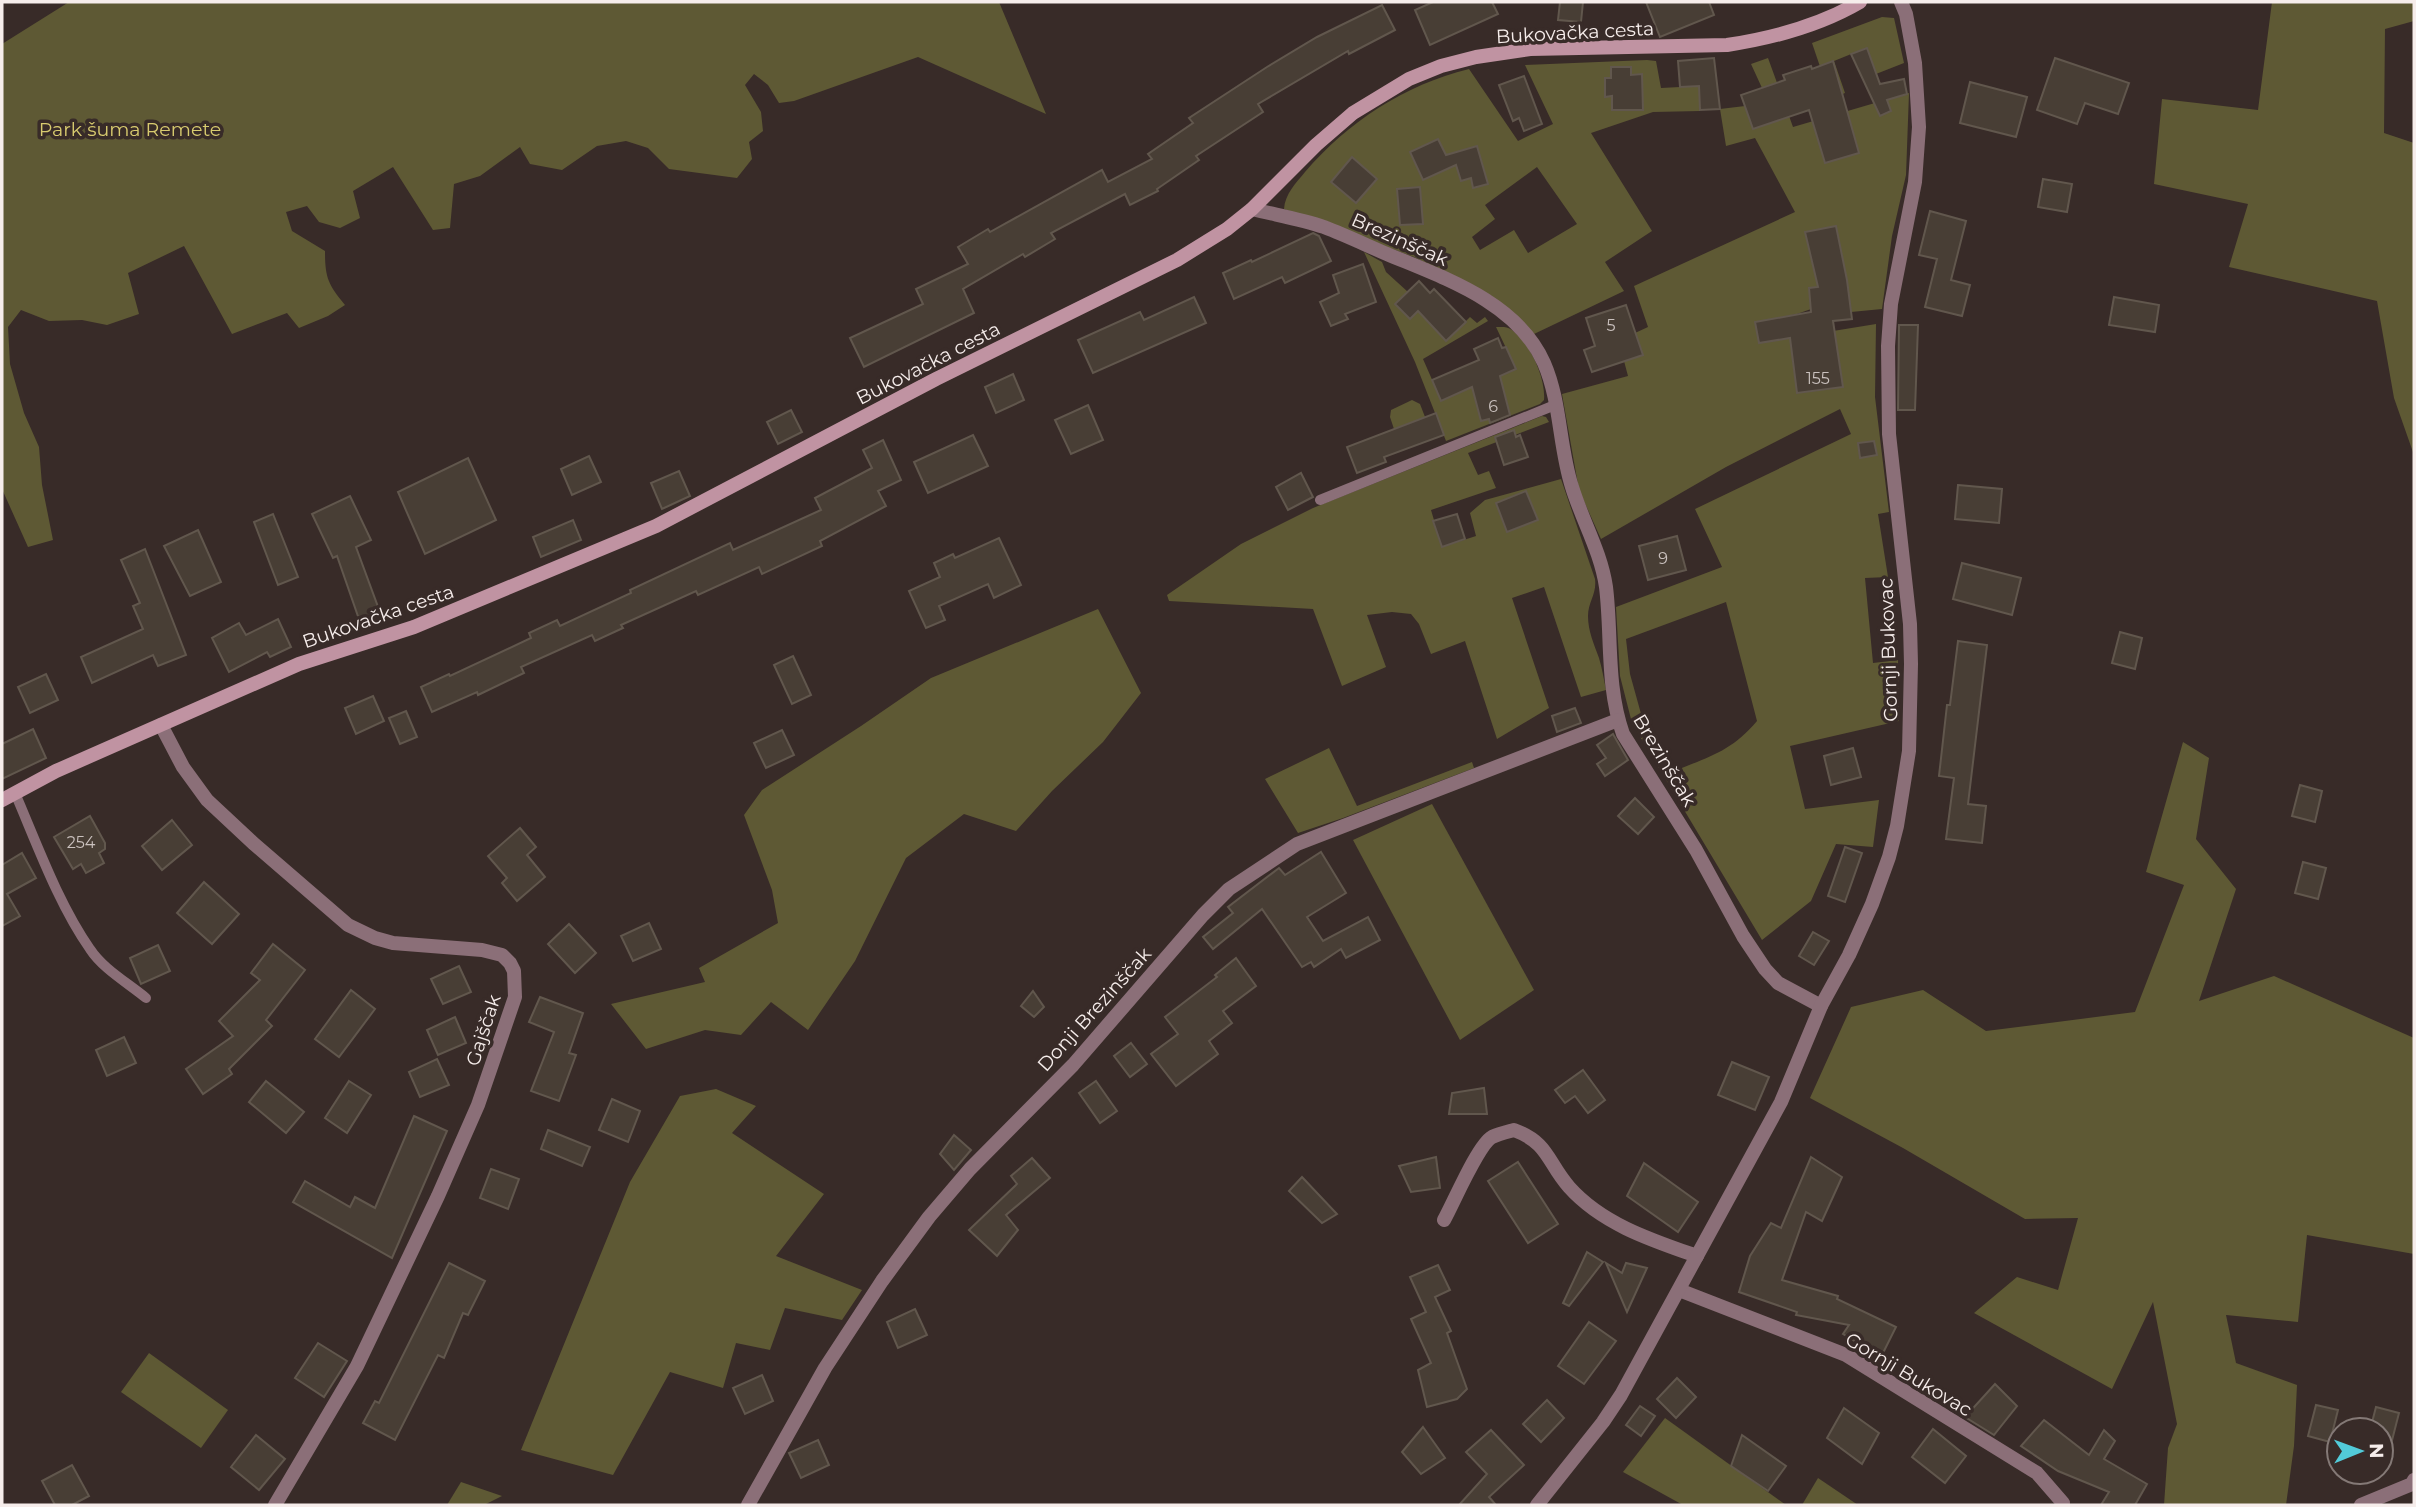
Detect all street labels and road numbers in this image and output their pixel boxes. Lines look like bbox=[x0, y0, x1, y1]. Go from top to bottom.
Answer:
street label: Bukovačka cesta bbox=[1495, 17, 1655, 48]
street label: Brezinščak bbox=[1348, 208, 1452, 271]
street label: Bukovačka cesta bbox=[852, 317, 1004, 410]
street label: Gornji Bukovac bbox=[1874, 578, 1903, 722]
street label: Bukovačka cesta bbox=[299, 580, 457, 653]
street label: Brezinščak bbox=[1628, 710, 1701, 811]
street label: Donji Brezinščak bbox=[1033, 942, 1157, 1076]
street label: Gajščak bbox=[461, 991, 506, 1069]
street label: Gornji Bukovac bbox=[1841, 1328, 1976, 1421]

